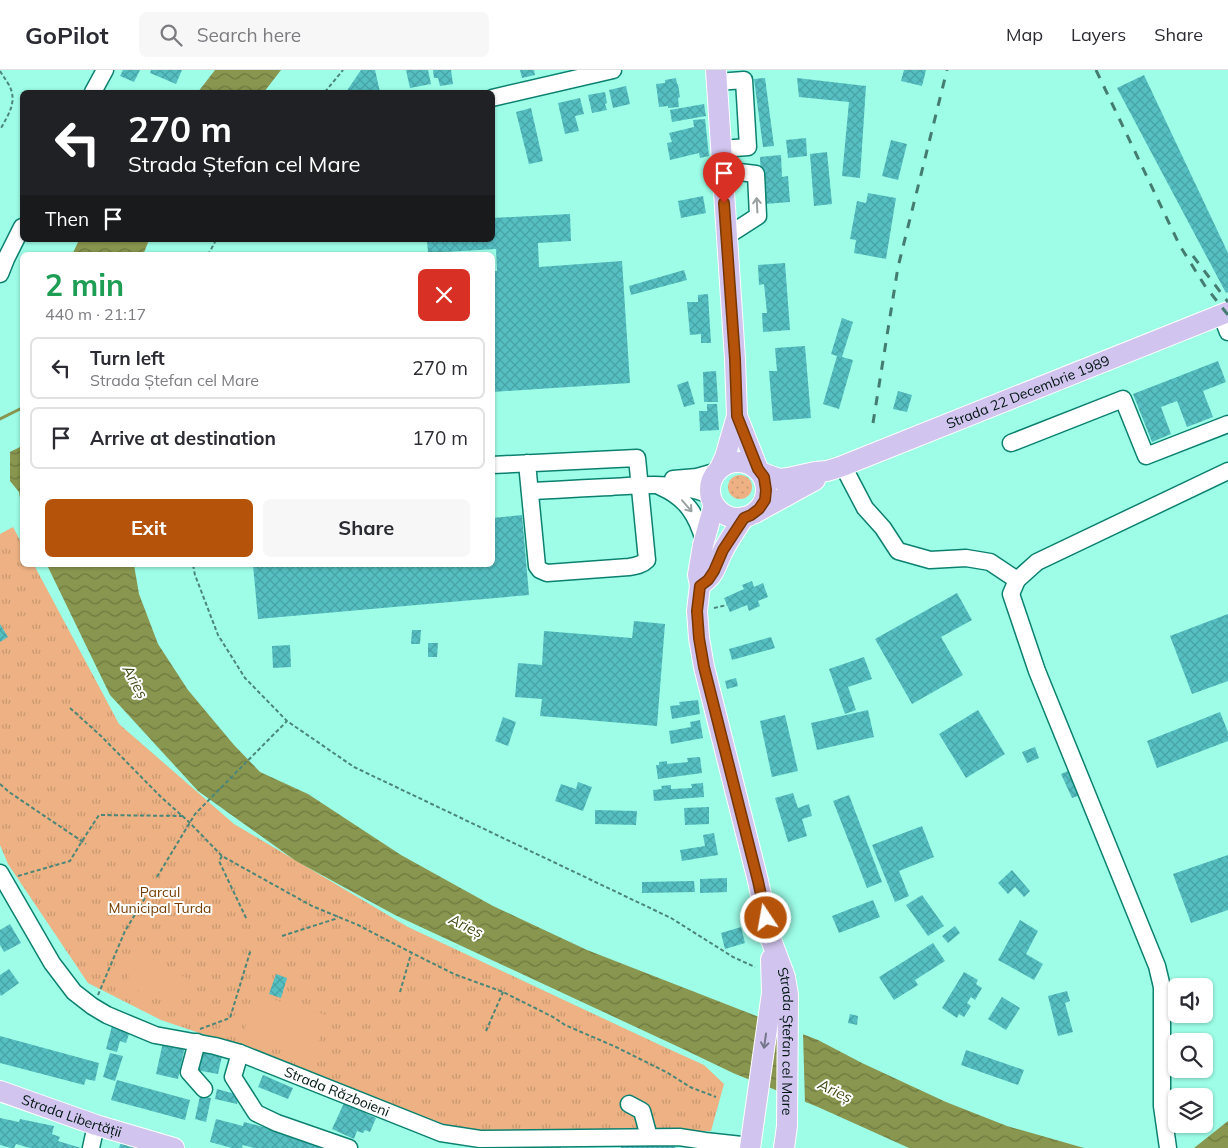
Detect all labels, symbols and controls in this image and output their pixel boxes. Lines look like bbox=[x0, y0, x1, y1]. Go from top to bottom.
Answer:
search box bbox=[139, 12, 489, 57]
text: GoPilot bbox=[25, 20, 109, 50]
icon: search bbox=[157, 21, 185, 49]
text: Search here bbox=[197, 23, 301, 47]
text: Map bbox=[1006, 23, 1043, 46]
text: Layers bbox=[1071, 23, 1126, 46]
text: Share bbox=[1154, 23, 1203, 46]
text: 270 m bbox=[128, 107, 232, 151]
icon: left bbox=[45, 110, 110, 175]
text: Strada Ștefan cel Mare bbox=[128, 150, 360, 178]
pin bbox=[703, 152, 745, 203]
icon: arrive bbox=[710, 159, 738, 187]
one-way arrow bbox=[753, 197, 762, 213]
icon: arrive bbox=[99, 205, 127, 233]
text: Then bbox=[45, 207, 89, 231]
text: 2 min bbox=[45, 266, 124, 304]
button: close bbox=[418, 269, 470, 321]
text: 440 m · 21:17 bbox=[45, 304, 146, 324]
text: Turn left bbox=[90, 346, 165, 370]
street label: Strada 22 Decembrie 1989 bbox=[944, 351, 1112, 433]
icon: left bbox=[47, 354, 75, 382]
text: 270 m bbox=[412, 356, 468, 380]
text: Strada Ștefan cel Mare bbox=[90, 370, 259, 390]
icon: arrive bbox=[47, 424, 75, 452]
text: Arrive at destination bbox=[90, 426, 276, 450]
text: 170 m bbox=[412, 426, 468, 450]
button: Exit bbox=[45, 499, 253, 557]
button: Share bbox=[263, 499, 470, 557]
one-way arrow bbox=[681, 499, 693, 512]
water label: Arieș bbox=[118, 661, 152, 702]
park label: Parcul Municipal Turda bbox=[109, 883, 212, 917]
position arrow bbox=[739, 891, 791, 943]
water label: Arieș bbox=[445, 909, 486, 942]
street label: Strada Ștefan cel Mare bbox=[773, 965, 797, 1115]
map controls bbox=[1168, 978, 1213, 1133]
button: sound bbox=[1168, 978, 1213, 1023]
one-way arrow bbox=[760, 1032, 770, 1048]
button: search bbox=[1168, 1033, 1213, 1078]
street label: Strada Războieni bbox=[282, 1063, 392, 1121]
water label: Arieș bbox=[814, 1074, 855, 1107]
button: layers bbox=[1168, 1088, 1213, 1133]
street label: Strada Libertății bbox=[19, 1090, 124, 1141]

